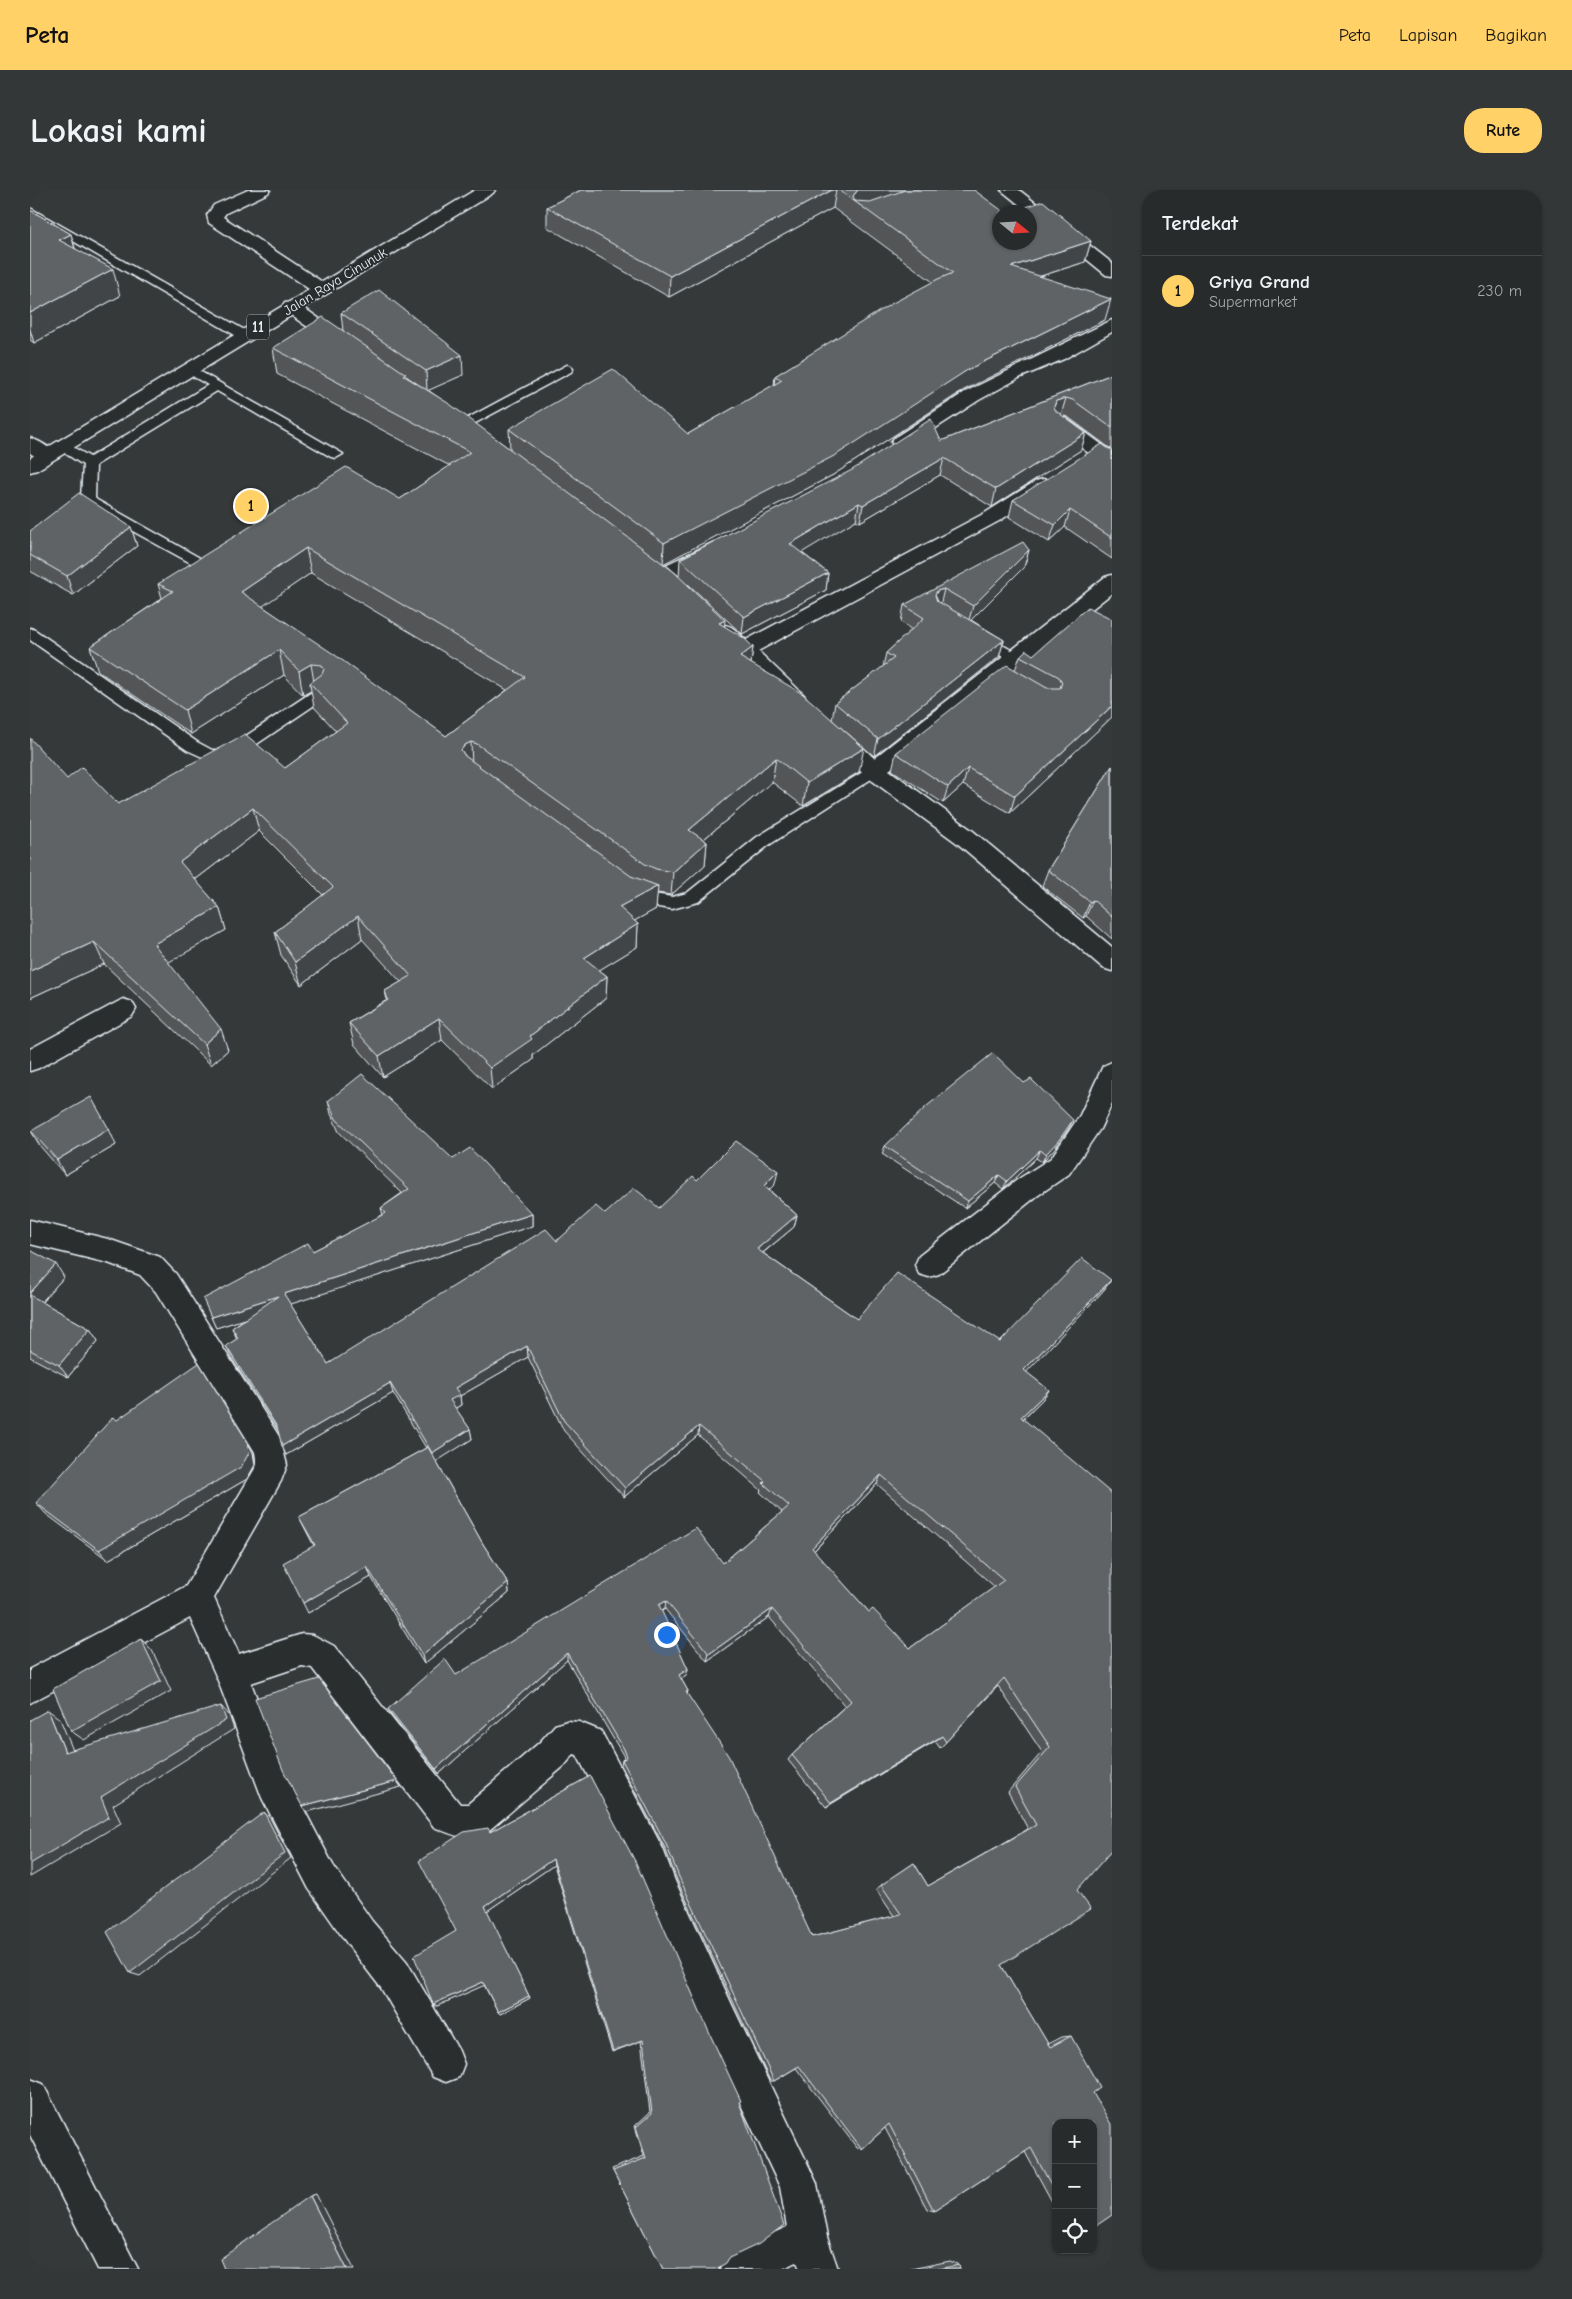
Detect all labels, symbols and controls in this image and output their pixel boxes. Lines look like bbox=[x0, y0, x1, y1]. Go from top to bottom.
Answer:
text: Peta bbox=[25, 21, 70, 49]
text: Peta bbox=[1339, 25, 1371, 46]
text: Lapisan bbox=[1399, 25, 1457, 46]
text: Bagikan bbox=[1485, 25, 1547, 46]
button: Rute bbox=[1464, 108, 1542, 153]
text: Lokasi kami bbox=[30, 110, 207, 151]
north arrow bbox=[992, 205, 1037, 250]
text: Terdekat bbox=[1162, 211, 1238, 235]
street label: Jalan Raya Cinunuk bbox=[280, 244, 390, 319]
text: Griya Grand bbox=[1209, 271, 1310, 293]
text: 1 bbox=[1175, 282, 1181, 300]
text: 230 m bbox=[1477, 282, 1522, 300]
text: Supermarket bbox=[1209, 293, 1297, 311]
road number: 11 bbox=[247, 314, 269, 340]
pin: 1 bbox=[235, 487, 267, 525]
your location bbox=[654, 1622, 680, 1648]
map controls bbox=[1052, 2119, 1097, 2254]
button: + bbox=[1052, 2119, 1097, 2164]
button: − bbox=[1052, 2164, 1097, 2209]
button: locate bbox=[1052, 2209, 1097, 2254]

